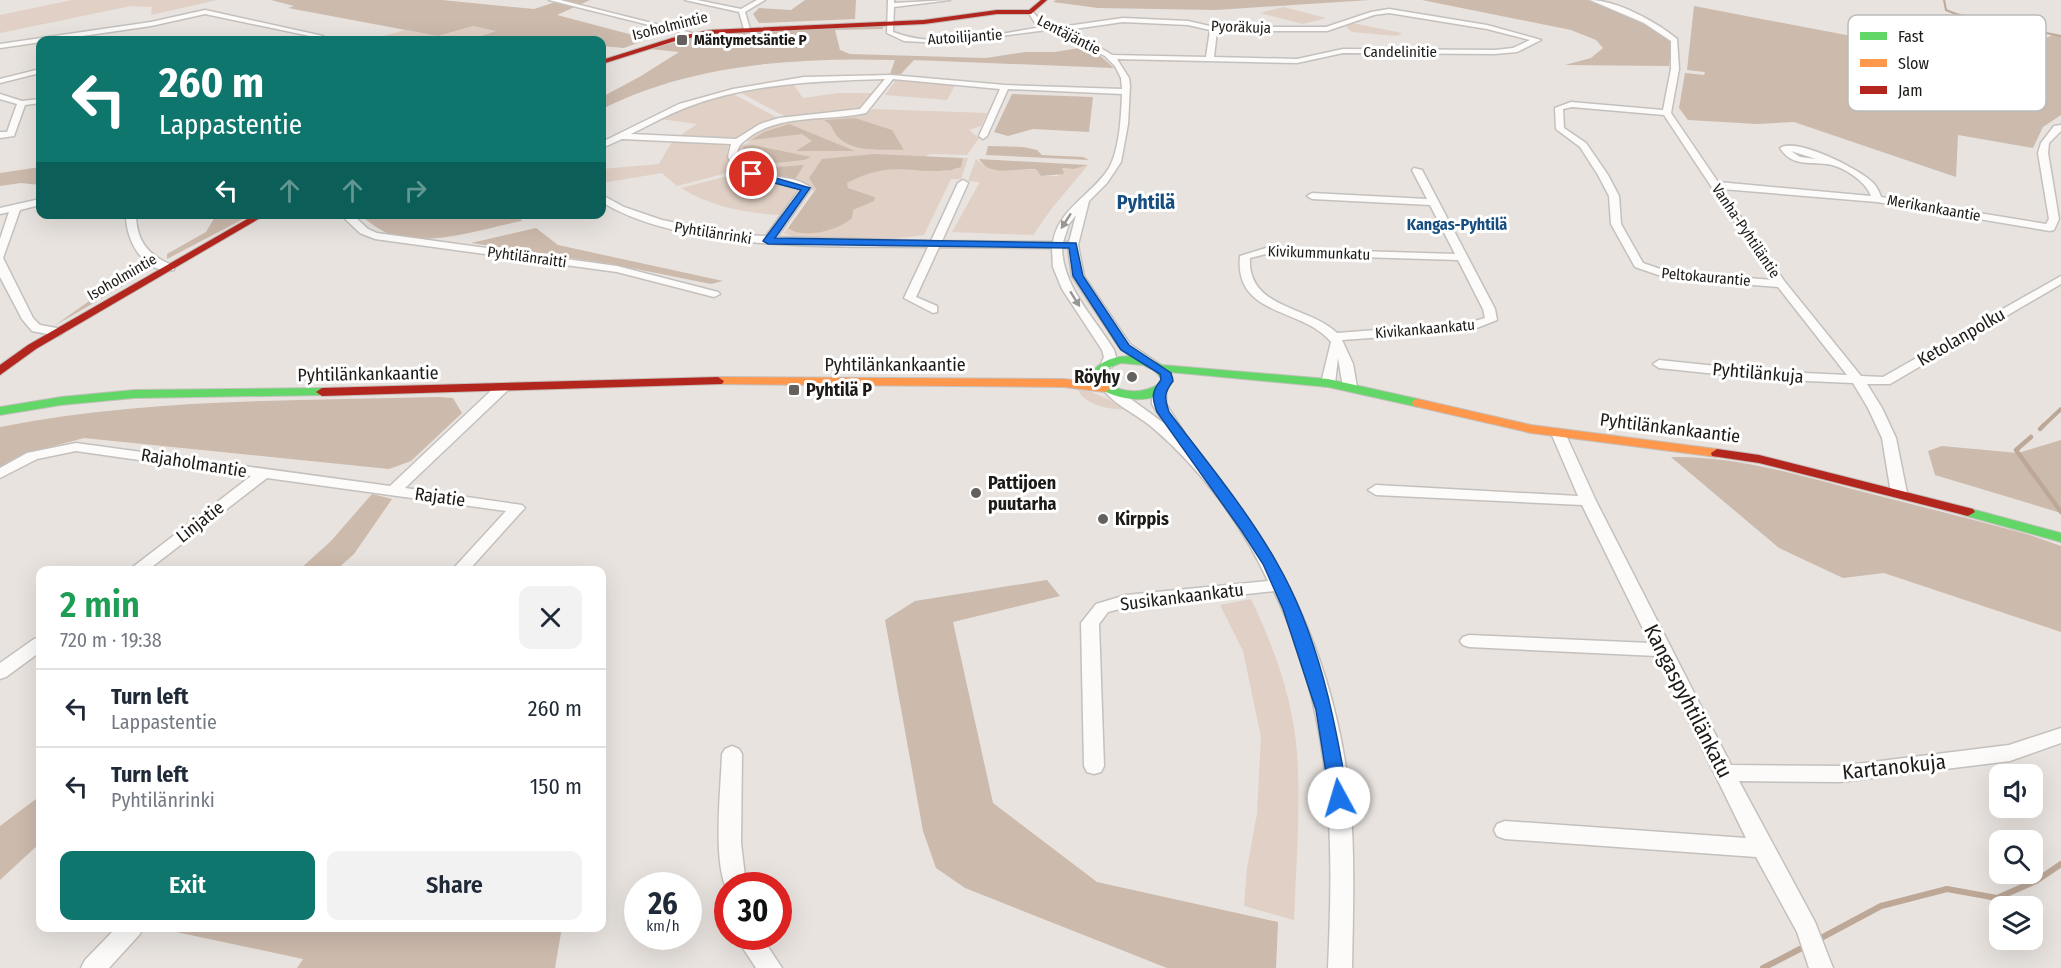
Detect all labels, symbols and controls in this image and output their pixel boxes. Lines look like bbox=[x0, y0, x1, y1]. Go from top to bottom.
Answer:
street label: Isoholmintie bbox=[630, 8, 710, 44]
street label: Lentäjäntie bbox=[1034, 11, 1104, 59]
legend bbox=[1848, 15, 2046, 111]
street label: Pyoräkuja bbox=[1211, 17, 1271, 37]
street label: Autoilijantie bbox=[927, 25, 1003, 49]
text: Fast bbox=[1898, 27, 1925, 46]
place label: Mäntymetsäntie P bbox=[694, 31, 807, 49]
marker: Mäntymetsäntie P bbox=[675, 33, 689, 47]
street label: Candelinitie bbox=[1363, 43, 1437, 61]
text: Slow bbox=[1898, 54, 1929, 73]
text: 260 m bbox=[159, 58, 264, 108]
icon: left bbox=[60, 60, 138, 138]
text: Jam bbox=[1898, 81, 1923, 100]
text: Lappastentie bbox=[159, 109, 302, 141]
pin bbox=[726, 148, 777, 199]
icon: arrive bbox=[735, 157, 768, 190]
icon: left bbox=[210, 174, 243, 207]
icon: ahead bbox=[273, 174, 306, 207]
icon: ahead bbox=[336, 174, 369, 207]
icon: right bbox=[399, 174, 432, 207]
street label: Vanha-Pyhtiläntie bbox=[1708, 181, 1784, 281]
district label: Pyhtilä bbox=[1117, 190, 1175, 214]
street label: Merikankaantie bbox=[1886, 191, 1982, 225]
one-way arrow bbox=[1061, 212, 1072, 229]
district label: Kangas-Pyhtilä bbox=[1407, 215, 1507, 234]
street label: Pyhtilänrinki bbox=[673, 218, 753, 248]
street label: Kivikummunkatu bbox=[1267, 242, 1371, 264]
street label: Pyhtilänraitti bbox=[486, 243, 568, 271]
street label: Isoholmintie bbox=[84, 250, 160, 304]
street label: Peltokaurantie bbox=[1661, 264, 1751, 290]
one-way arrow bbox=[1069, 291, 1080, 307]
street label: Ketolanpolku bbox=[1913, 303, 2009, 371]
street label: Kivikankaankatu bbox=[1374, 316, 1476, 342]
street label: Pyhtilänkankaantie bbox=[824, 354, 966, 376]
street label: Pyhtilänkuja bbox=[1712, 358, 1805, 388]
street label: Pyhtilänkankaantie bbox=[297, 362, 439, 386]
place label: Röyhy bbox=[1074, 366, 1120, 388]
marker: Röyhy bbox=[1125, 370, 1139, 384]
place label: Pyhtilä P bbox=[806, 379, 872, 401]
marker: Pyhtilä P bbox=[787, 383, 801, 397]
street label: Pyhtilänkankaantie bbox=[1599, 408, 1741, 448]
street label: Rajaholmantie bbox=[140, 444, 249, 482]
place label: Pattijoen puutarha bbox=[988, 472, 1057, 515]
street label: Rajatie bbox=[413, 483, 467, 511]
marker: Pattijoen puutarha bbox=[969, 486, 983, 500]
street label: Linjatie bbox=[172, 496, 228, 547]
place label: Kirppis bbox=[1115, 508, 1169, 530]
marker: Kirppis bbox=[1096, 512, 1110, 526]
street label: Susikankaankatu bbox=[1119, 579, 1245, 615]
text: 2 min bbox=[60, 583, 140, 627]
button: close bbox=[519, 586, 582, 649]
street label: Kangaspyhtilänkatu bbox=[1638, 620, 1738, 782]
text: 720 m · 19:38 bbox=[60, 628, 162, 652]
text: Turn left bbox=[111, 683, 189, 710]
icon: left bbox=[60, 692, 93, 725]
text: 260 m bbox=[528, 695, 582, 722]
text: Lappastentie bbox=[111, 710, 217, 734]
street label: Kartanokuja bbox=[1841, 749, 1947, 785]
text: Turn left bbox=[111, 761, 189, 788]
map controls bbox=[1989, 764, 2043, 950]
button: sound bbox=[1989, 764, 2043, 818]
position arrow bbox=[1307, 766, 1371, 830]
icon: left bbox=[60, 770, 93, 803]
text: 150 m bbox=[530, 773, 582, 800]
text: Pyhtilänrinki bbox=[111, 788, 215, 812]
button: search bbox=[1989, 830, 2043, 884]
button: Exit bbox=[60, 851, 315, 920]
button: Share bbox=[327, 851, 582, 920]
speed limit sign: 30 bbox=[714, 872, 792, 950]
text: 26 bbox=[648, 886, 678, 922]
button: layers bbox=[1989, 896, 2043, 950]
text: km/h bbox=[646, 917, 680, 935]

